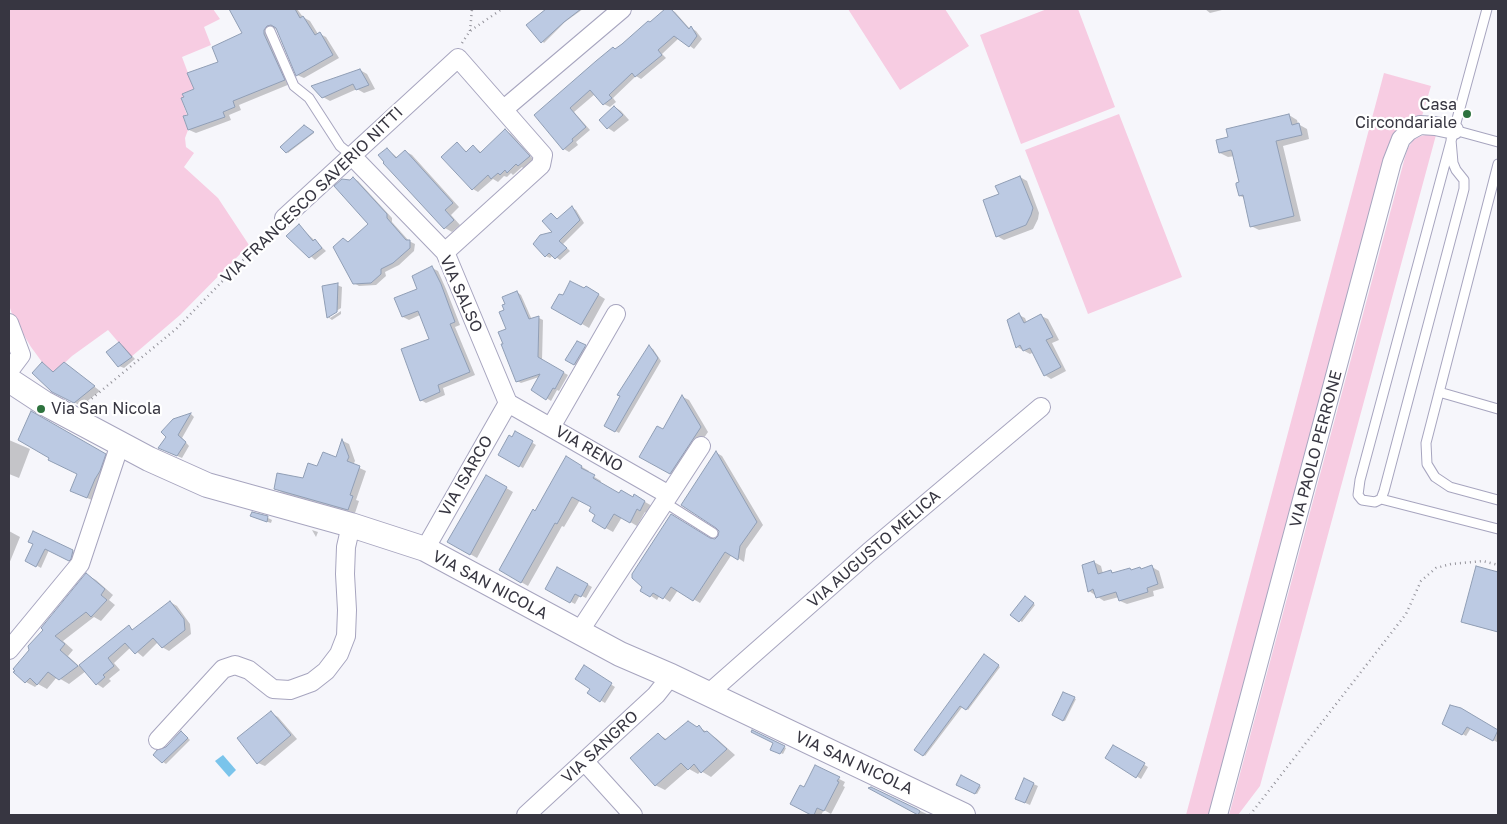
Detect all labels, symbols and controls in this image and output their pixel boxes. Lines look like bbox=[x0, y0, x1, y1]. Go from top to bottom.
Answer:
place label: Casa Circondariale bbox=[1355, 95, 1457, 133]
street label: VIA FRANCESCO SAVERIO NITTI bbox=[217, 103, 407, 287]
marker: Casa Circondariale bbox=[1461, 108, 1473, 120]
street label: VIA SALSO bbox=[436, 253, 486, 335]
street label: VIA PAOLO PERRONE bbox=[1286, 368, 1346, 530]
place label: Via San Nicola bbox=[51, 399, 161, 419]
marker: Via San Nicola bbox=[35, 403, 47, 415]
street label: VIA RENO bbox=[552, 422, 626, 476]
street label: VIA ISARCO bbox=[435, 432, 497, 520]
street label: VIA AUGUSTO MELICA bbox=[804, 486, 944, 612]
street label: VIA SAN NICOLA bbox=[429, 547, 551, 623]
street label: VIA SANGRO bbox=[558, 707, 642, 787]
street label: VIA SAN NICOLA bbox=[792, 727, 916, 799]

